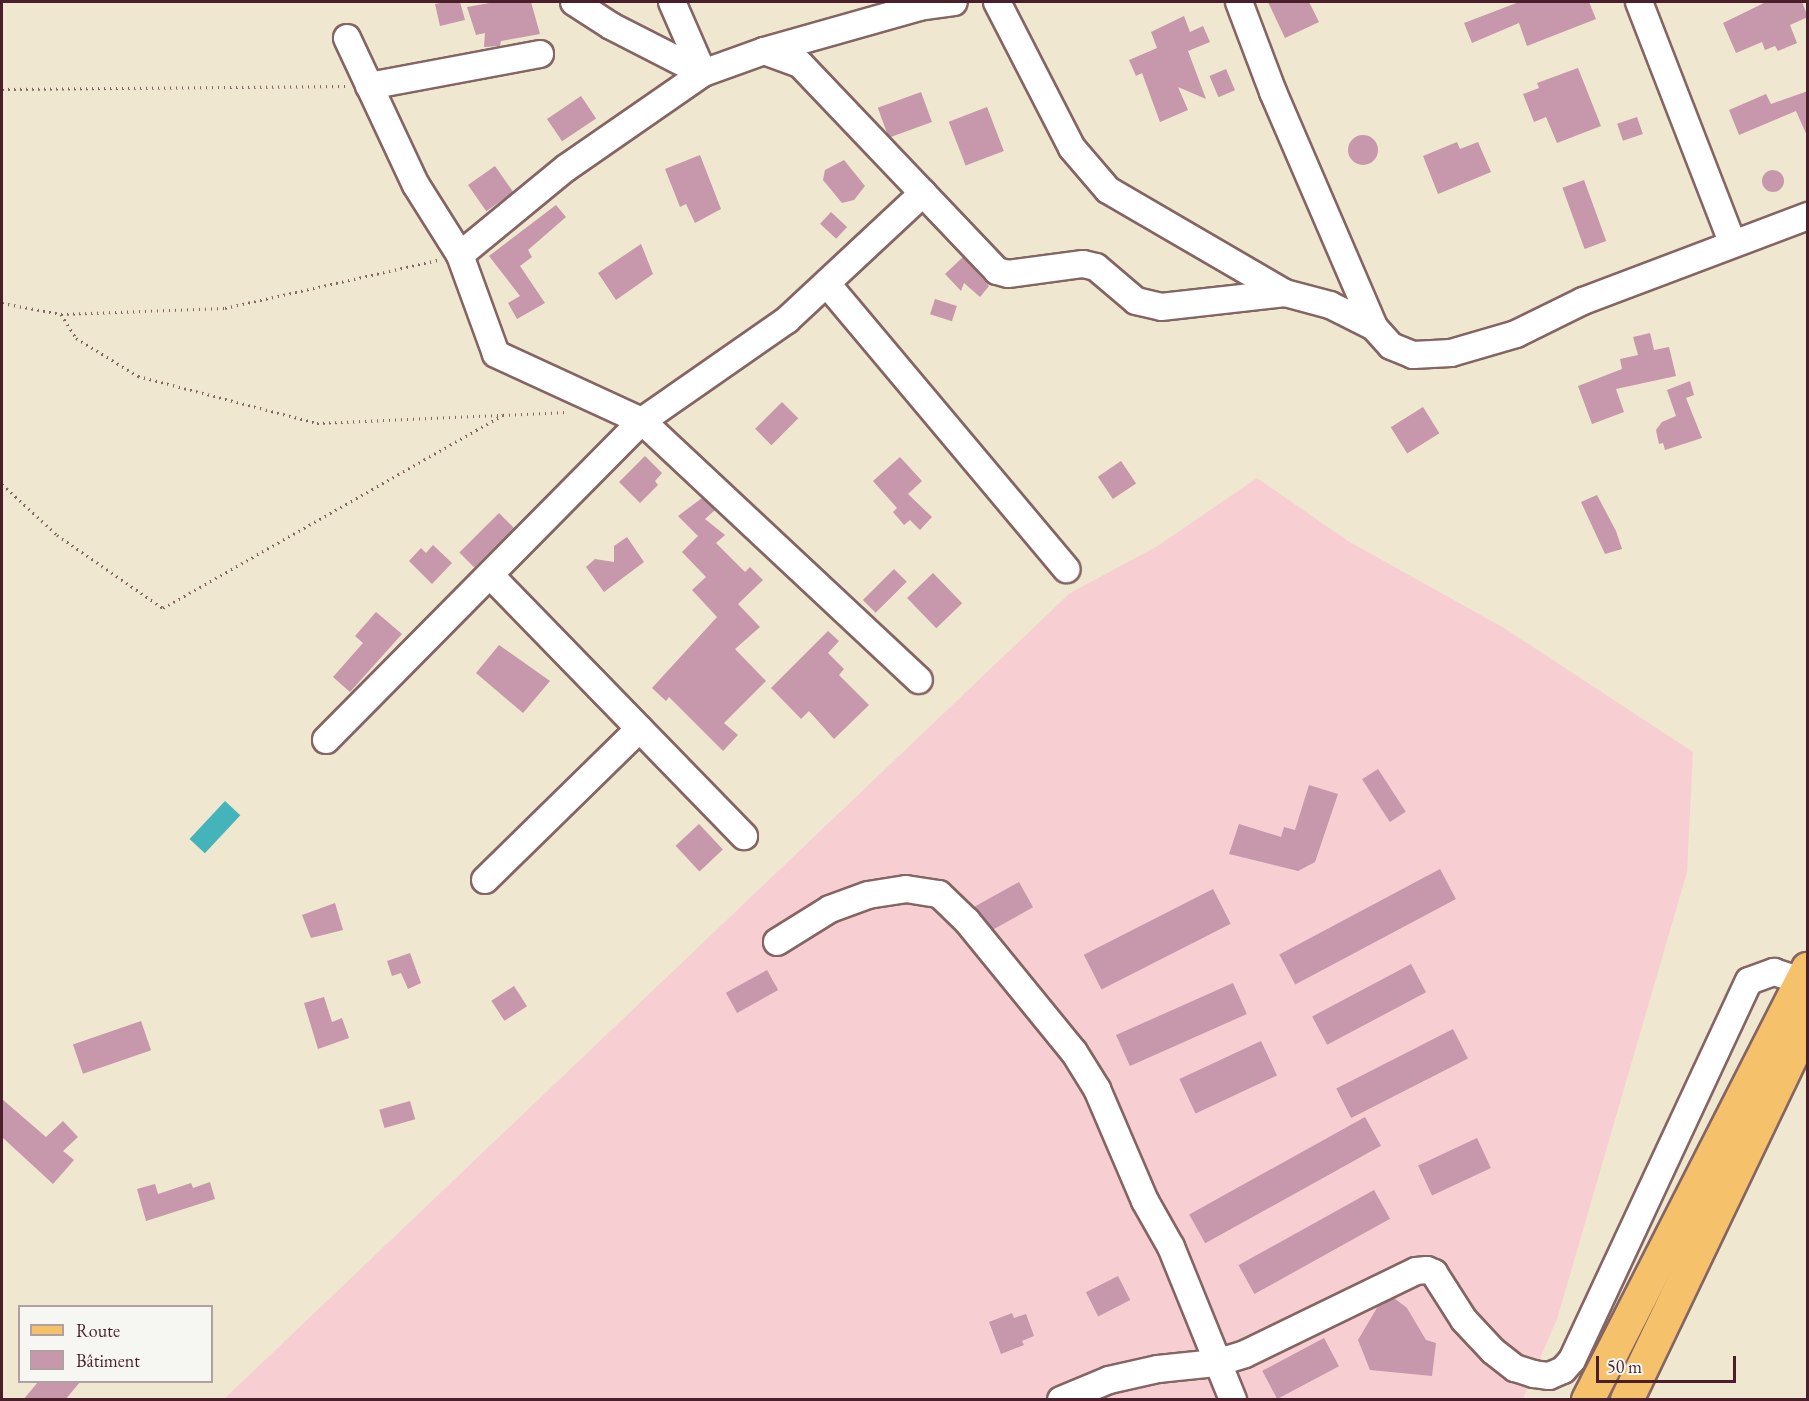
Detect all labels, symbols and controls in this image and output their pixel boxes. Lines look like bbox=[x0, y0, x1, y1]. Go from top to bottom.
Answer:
legend bbox=[18, 1305, 213, 1383]
text: Route bbox=[76, 1319, 120, 1342]
scale bar bbox=[1599, 1344, 1738, 1382]
text: Bâtiment bbox=[76, 1349, 140, 1372]
text: 50 m bbox=[1607, 1355, 1642, 1378]

